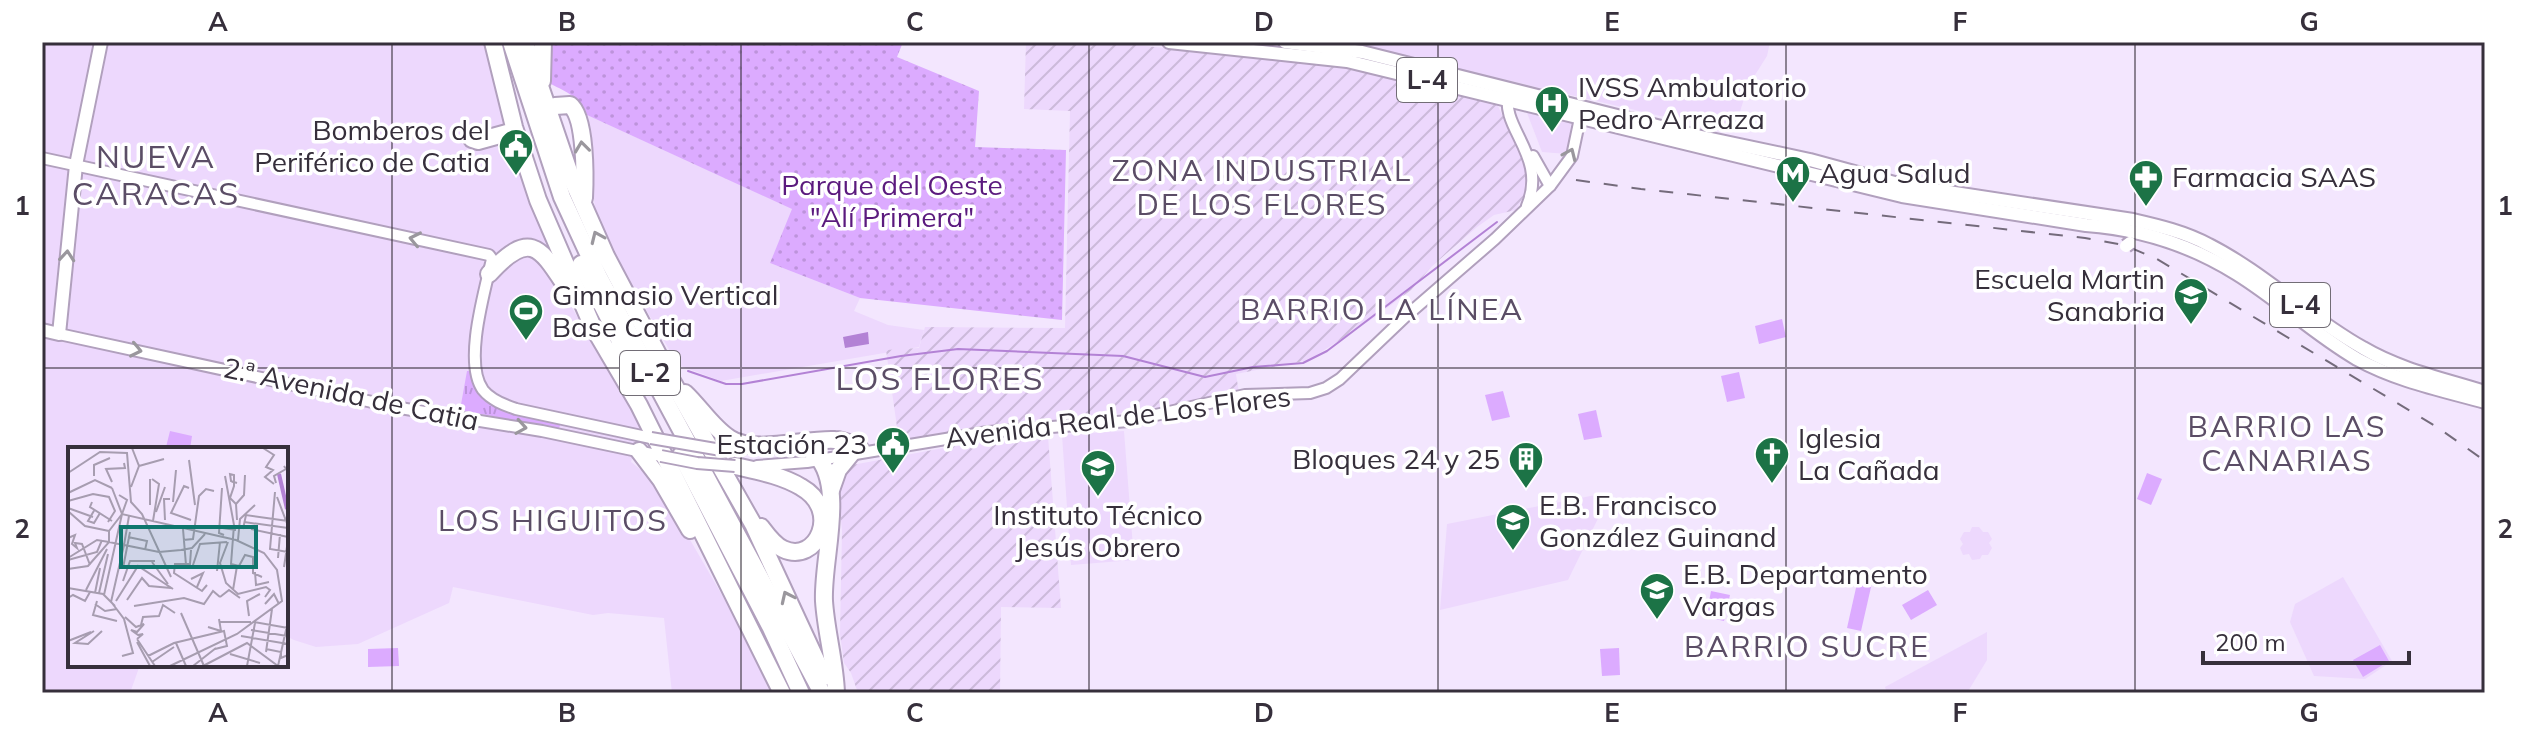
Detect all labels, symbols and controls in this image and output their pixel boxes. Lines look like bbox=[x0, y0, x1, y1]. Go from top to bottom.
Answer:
text: A bbox=[208, 5, 228, 38]
text: B bbox=[558, 5, 576, 38]
text: C bbox=[906, 5, 924, 38]
text: D bbox=[1254, 5, 1274, 38]
text: E bbox=[1604, 5, 1620, 38]
text: F bbox=[1953, 5, 1968, 38]
text: G bbox=[2299, 5, 2319, 38]
road number: L-4 bbox=[1397, 58, 1457, 102]
place label: IVSS Ambulatorio Pedro Arreaza bbox=[1578, 69, 1807, 136]
hospital icon: IVSS Ambulatorio Pedro Arreaza bbox=[1533, 84, 1571, 134]
place label: Bomberos del Periférico de Catia bbox=[254, 112, 490, 179]
public building icon: Bomberos del Periférico de Catia bbox=[497, 127, 535, 177]
district label: NUEVA CARACAS bbox=[72, 136, 240, 213]
one-way arrow bbox=[573, 141, 590, 154]
one-way arrow bbox=[1561, 148, 1577, 163]
district label: ZONA INDUSTRIAL DE LOS FLORES bbox=[1112, 151, 1412, 223]
metro station icon: Agua Salud bbox=[1774, 154, 1812, 204]
place label: Agua Salud bbox=[1819, 155, 1970, 190]
pharmacy icon: Farmacia SAAS bbox=[2127, 158, 2165, 208]
place label: Farmacia SAAS bbox=[2172, 159, 2376, 194]
park label: Parque del Oeste "Alí Primera" bbox=[781, 167, 1003, 234]
text: 1 bbox=[14, 189, 30, 222]
text: 1 bbox=[2497, 189, 2513, 222]
one-way arrow bbox=[409, 231, 422, 248]
one-way arrow bbox=[591, 231, 607, 246]
one-way arrow bbox=[59, 249, 76, 262]
place label: Escuela Martin Sanabria bbox=[1974, 261, 2165, 328]
school or university icon: Escuela Martin Sanabria bbox=[2172, 276, 2210, 326]
place label: Gimnasio Vertical Base Catia bbox=[552, 277, 778, 344]
road number: L-4 bbox=[2270, 283, 2330, 327]
district label: BARRIO LA LÍNEA bbox=[1240, 290, 1524, 328]
sports icon: Gimnasio Vertical Base Catia bbox=[507, 292, 545, 342]
one-way arrow bbox=[128, 341, 142, 358]
street label: 2.ª Avenida de Catia bbox=[220, 349, 482, 438]
road number: L-2 bbox=[620, 351, 680, 395]
district label: LOS FLORES bbox=[836, 358, 1044, 398]
street label: Avenida Real de Los Flores bbox=[943, 378, 1293, 455]
district label: BARRIO LAS CANARIAS bbox=[2188, 407, 2386, 479]
one-way arrow bbox=[514, 418, 528, 435]
place label: Iglesia La Cañada bbox=[1798, 420, 1940, 487]
public building icon: Estación 23 bbox=[874, 425, 912, 475]
place label: Estación 23 bbox=[717, 426, 867, 461]
church icon: Iglesia La Cañada bbox=[1753, 435, 1791, 485]
building icon: Bloques 24 y 25 bbox=[1507, 440, 1545, 490]
place label: Bloques 24 y 25 bbox=[1292, 441, 1500, 476]
inset map bbox=[68, 447, 288, 667]
school or university icon: Instituto Técnico Jesús Obrero bbox=[1079, 448, 1117, 498]
place label: E.B. Francisco González Guinand bbox=[1539, 487, 1777, 554]
place label: Instituto Técnico Jesús Obrero bbox=[993, 497, 1203, 564]
district label: LOS HIGUITOS bbox=[438, 501, 668, 539]
school or university icon: E.B. Francisco González Guinand bbox=[1494, 502, 1532, 552]
text: 2 bbox=[14, 512, 30, 545]
text: 2 bbox=[2497, 512, 2513, 545]
place label: E.B. Departamento Vargas bbox=[1683, 556, 1928, 623]
school or university icon: E.B. Departamento Vargas bbox=[1638, 571, 1676, 621]
one-way arrow bbox=[781, 591, 797, 605]
scale bar bbox=[2203, 615, 2409, 665]
district label: BARRIO SUCRE bbox=[1684, 627, 1930, 665]
text: 200 m bbox=[2215, 627, 2286, 657]
text: A bbox=[208, 696, 228, 729]
text: B bbox=[558, 696, 576, 729]
text: C bbox=[906, 696, 924, 729]
text: D bbox=[1254, 696, 1274, 729]
text: E bbox=[1604, 696, 1620, 729]
text: F bbox=[1953, 696, 1968, 729]
text: G bbox=[2299, 696, 2319, 729]

